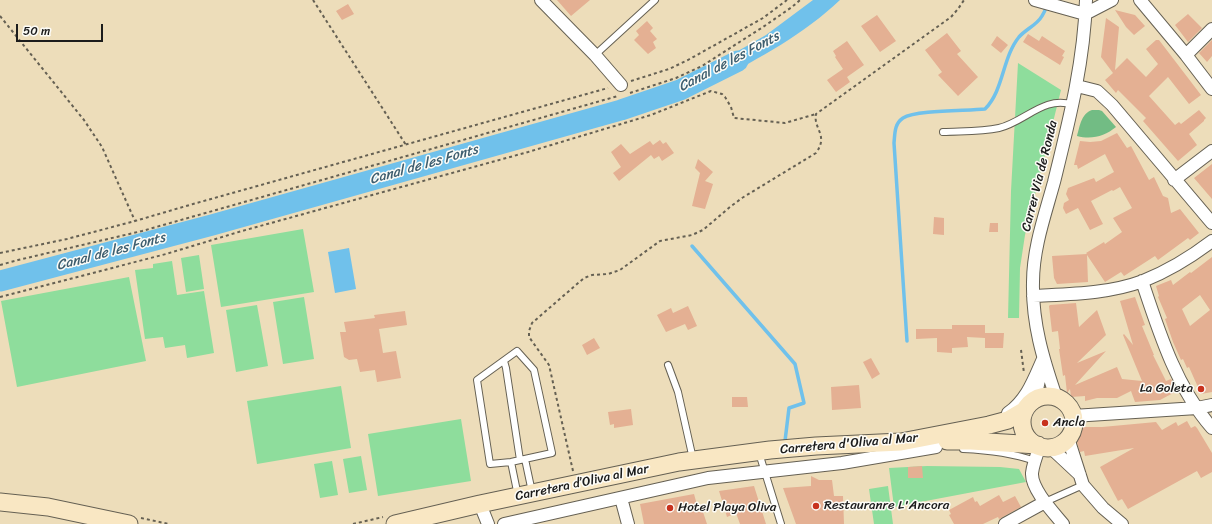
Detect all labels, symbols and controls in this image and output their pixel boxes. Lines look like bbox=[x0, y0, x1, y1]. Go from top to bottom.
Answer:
scale bar bbox=[18, 16, 105, 42]
text: 50 m bbox=[23, 20, 50, 42]
water label: Canal de les Fonts bbox=[676, 28, 782, 96]
street label: Carrer Via de Ronda bbox=[1019, 119, 1061, 233]
water label: Canal de les Fonts bbox=[368, 142, 480, 188]
water label: Canal de les Fonts bbox=[55, 229, 167, 275]
place label: La Goleta bbox=[1140, 381, 1193, 397]
marker: La Goleta bbox=[1196, 384, 1206, 394]
place label: Ancla bbox=[1053, 415, 1085, 431]
marker: Ancla bbox=[1040, 418, 1050, 428]
street label: Carretera d'Oliva al Mar bbox=[779, 430, 919, 458]
street label: Carretera d’Oliva al Mar bbox=[514, 461, 650, 505]
place label: Restauranre L'Ancora bbox=[824, 498, 949, 514]
place label: Hotel Playa Oliva bbox=[678, 500, 776, 516]
marker: Restauranre L'Ancora bbox=[811, 501, 821, 511]
marker: Hotel Playa Oliva bbox=[665, 503, 675, 513]

